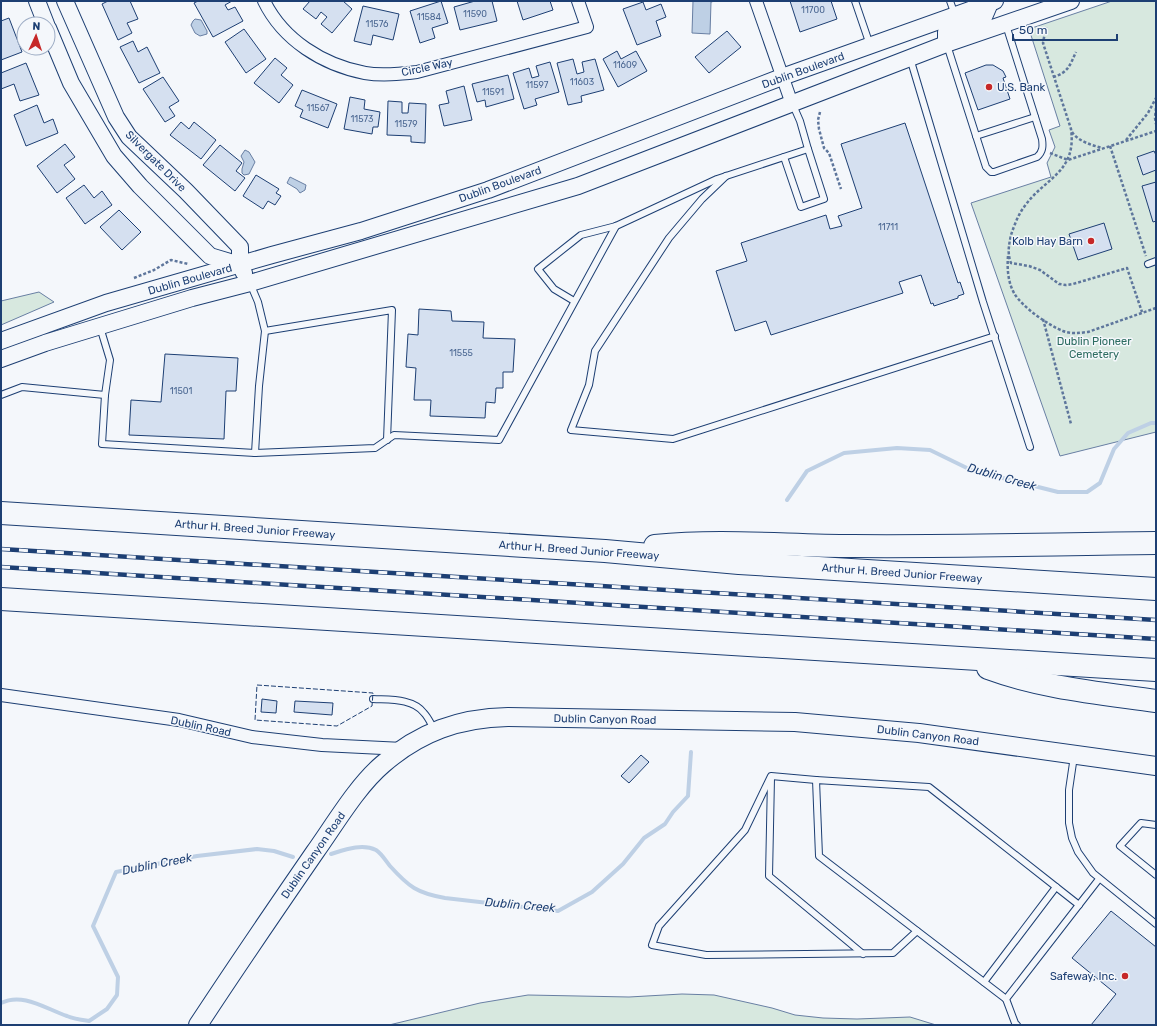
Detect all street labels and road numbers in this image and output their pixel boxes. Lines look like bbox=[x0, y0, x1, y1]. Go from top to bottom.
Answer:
street label: Dublin Boulevard bbox=[760, 49, 846, 91]
street label: Circle Way bbox=[400, 56, 454, 79]
street label: Silvergate Drive bbox=[123, 128, 189, 194]
street label: Dublin Boulevard bbox=[457, 163, 543, 205]
street label: Dublin Boulevard bbox=[147, 261, 234, 298]
street label: Arthur H. Breed Junior Freeway bbox=[174, 517, 336, 542]
street label: Arthur H. Breed Junior Freeway bbox=[498, 538, 660, 563]
street label: Arthur H. Breed Junior Freeway bbox=[821, 561, 983, 586]
street label: Dublin Canyon Road bbox=[553, 712, 657, 727]
street label: Dublin Road bbox=[169, 714, 232, 739]
street label: Dublin Canyon Road bbox=[876, 723, 980, 748]
street label: Dublin Canyon Road bbox=[279, 809, 348, 901]

